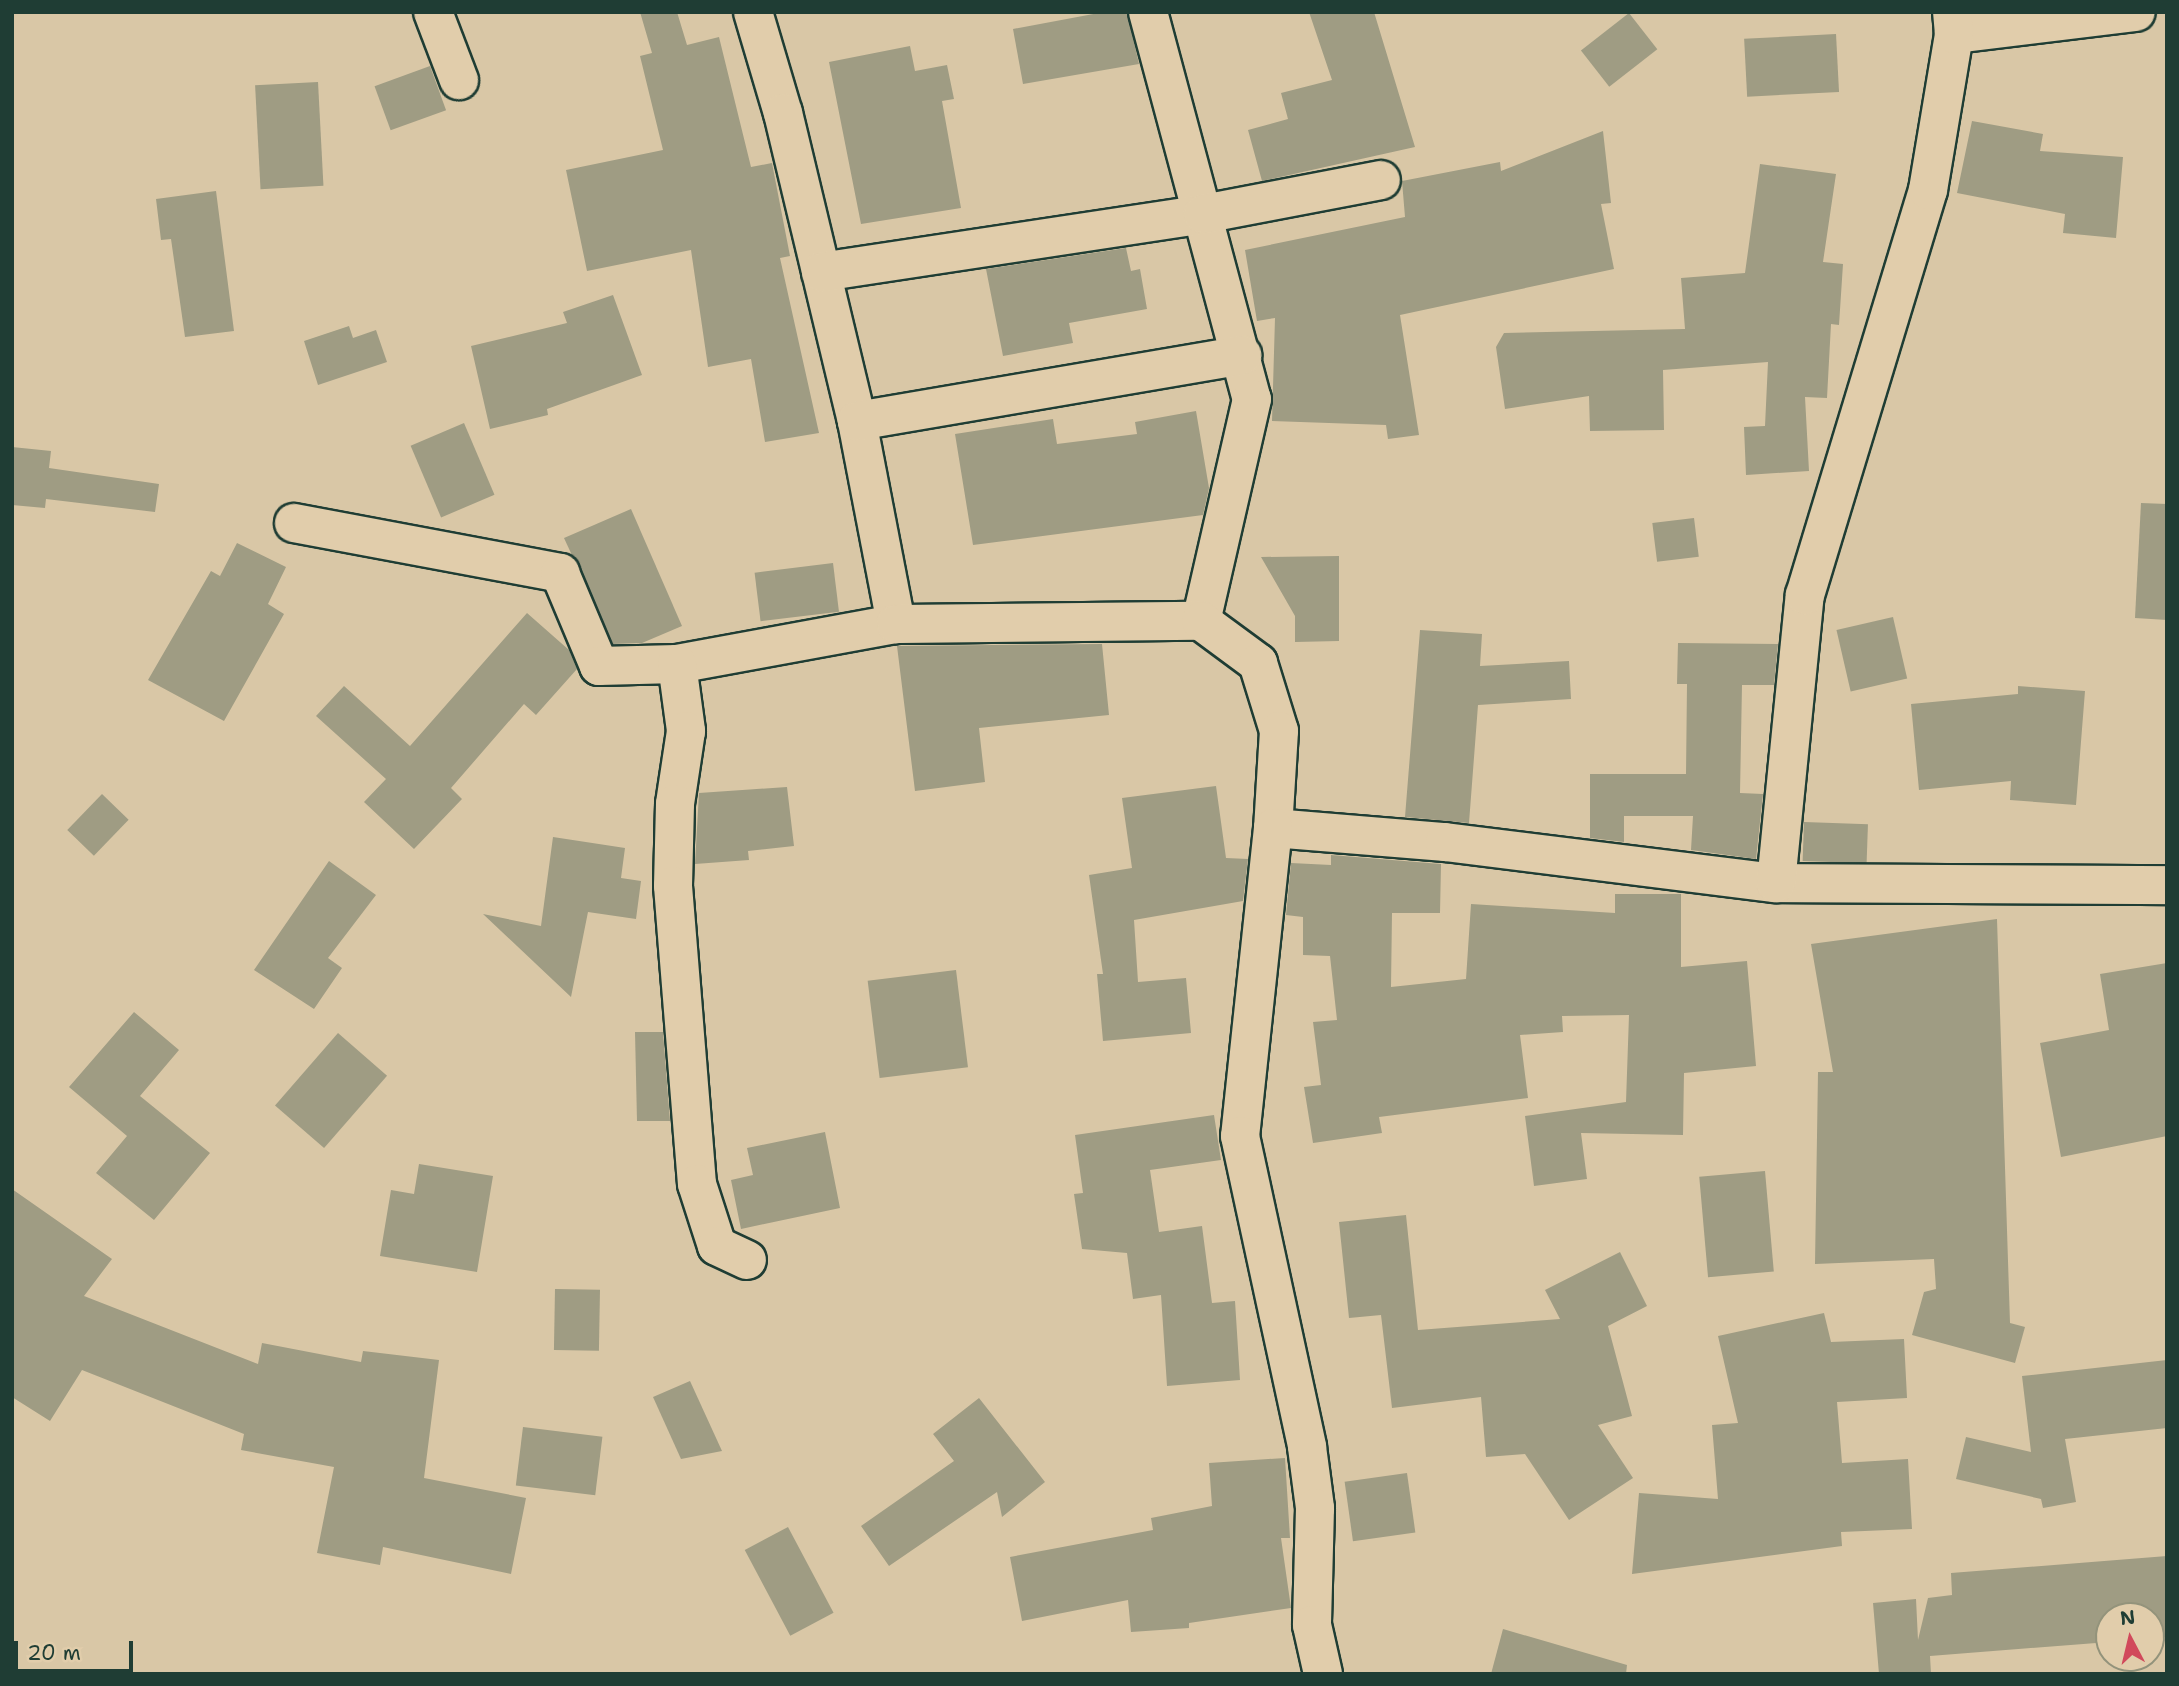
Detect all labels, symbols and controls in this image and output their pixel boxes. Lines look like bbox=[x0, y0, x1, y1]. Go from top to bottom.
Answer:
north arrow bbox=[2095, 1602, 2165, 1672]
text: N bbox=[2119, 1604, 2137, 1631]
scale bar bbox=[18, 1626, 136, 1670]
text: 20 m bbox=[27, 1639, 81, 1667]

